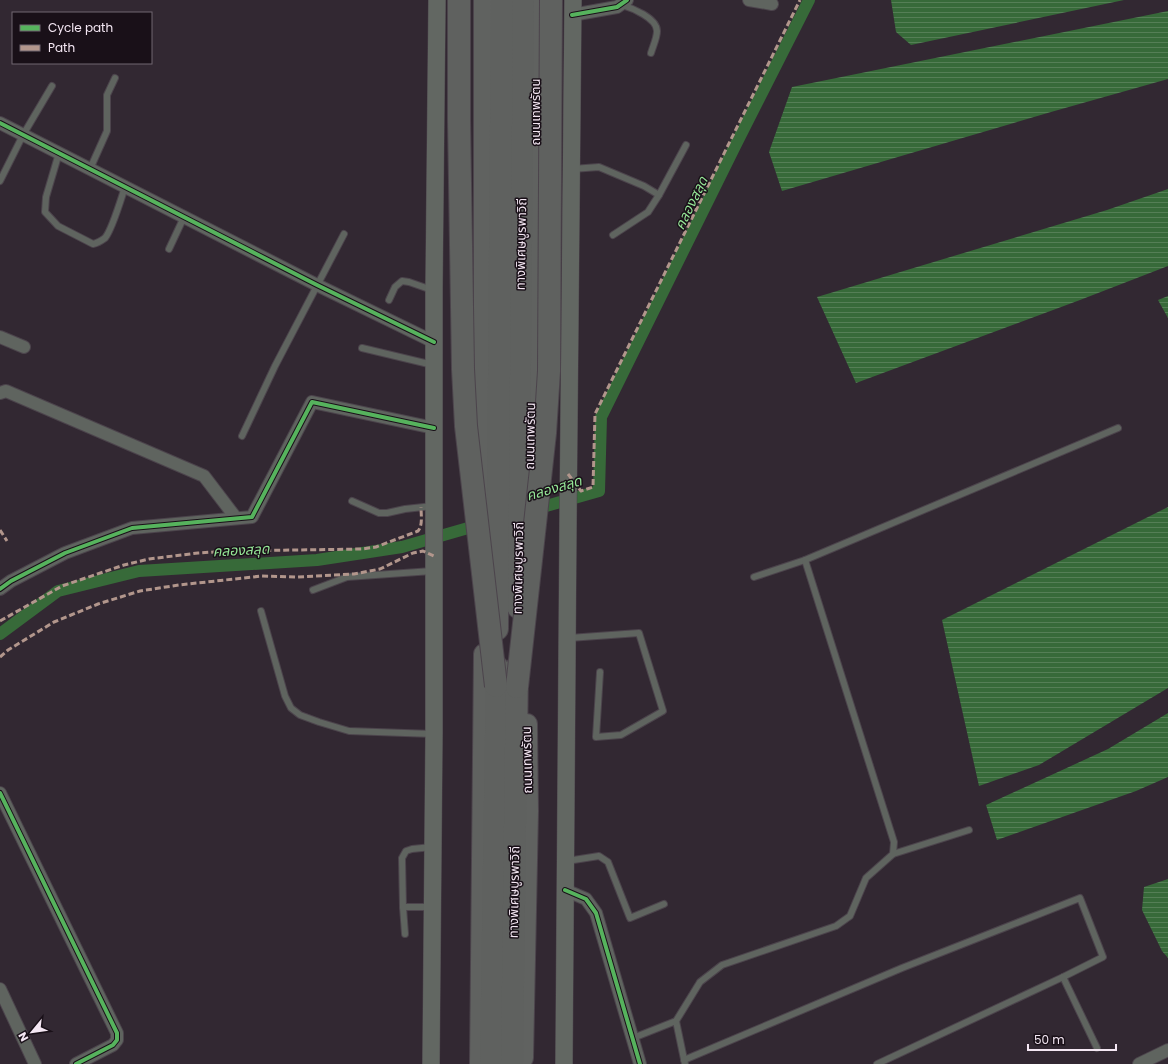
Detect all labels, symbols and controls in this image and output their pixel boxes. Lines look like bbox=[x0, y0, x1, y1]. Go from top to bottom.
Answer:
legend bbox=[12, 12, 152, 64]
text: Cycle path bbox=[48, 19, 113, 36]
text: Path bbox=[48, 39, 75, 56]
street label: ถนนเทพรัตน bbox=[526, 78, 545, 146]
water label: คลองสลุด bbox=[670, 173, 713, 233]
street label: ทางพิเศษบูรพาวิถี bbox=[511, 198, 531, 290]
street label: ถนนเทพรัตน bbox=[520, 402, 540, 470]
water label: คลองสลุด bbox=[524, 470, 584, 505]
street label: ทางพิเศษบูรพาวิถี bbox=[508, 522, 528, 614]
water label: คลองสลุด bbox=[212, 539, 270, 561]
street label: ถนนเทพรัตน bbox=[517, 726, 537, 794]
street label: ทางพิเศษบูรพาวิถี bbox=[504, 846, 524, 938]
north arrow bbox=[12, 1012, 52, 1052]
scale bar bbox=[1028, 1026, 1116, 1052]
text: N bbox=[14, 1029, 32, 1044]
text: 50 m bbox=[1034, 1031, 1065, 1048]

